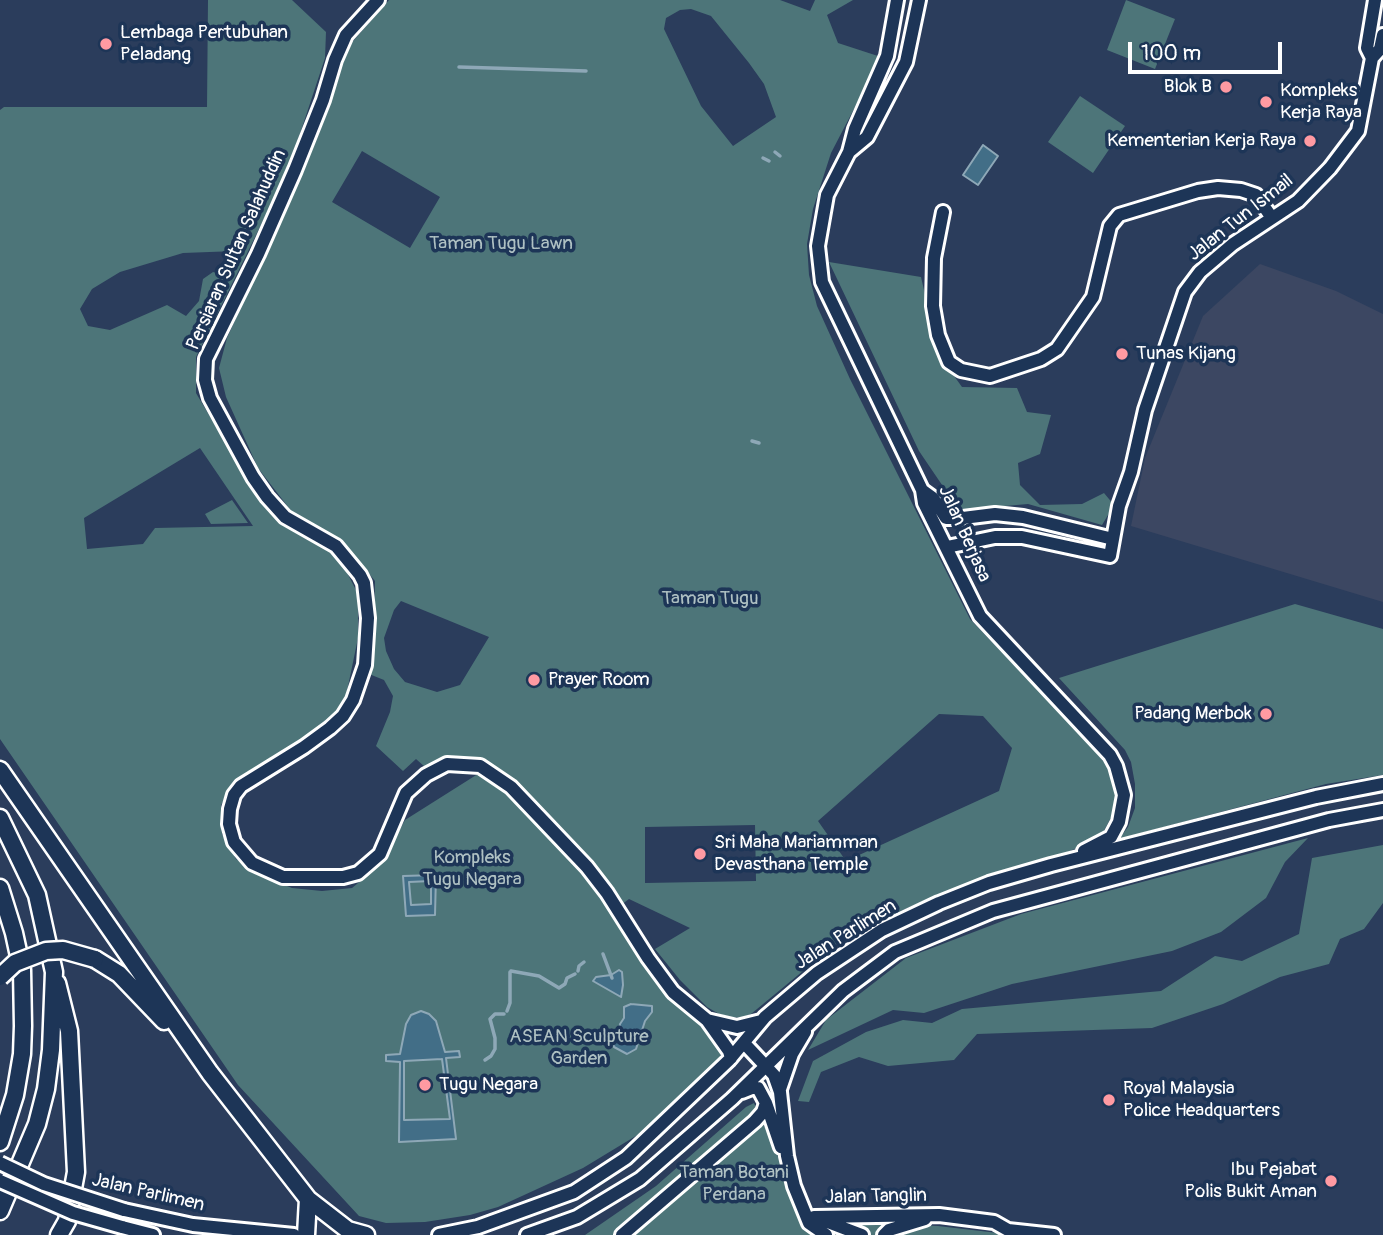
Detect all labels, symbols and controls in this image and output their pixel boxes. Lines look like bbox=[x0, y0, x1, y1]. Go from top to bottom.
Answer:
place label: Lembaga Pertubuhan Peladang bbox=[120, 22, 288, 66]
scale bar bbox=[1131, 28, 1285, 72]
marker: Lembaga Pertubuhan Peladang bbox=[98, 36, 114, 52]
text: 100 m bbox=[1141, 40, 1201, 67]
place label: Blok B bbox=[1164, 76, 1212, 98]
marker: Blok B bbox=[1218, 79, 1234, 95]
place label: Kompleks Kerja Raya bbox=[1280, 80, 1362, 124]
marker: Kompleks Kerja Raya bbox=[1258, 94, 1274, 110]
place label: Kementerian Kerja Raya bbox=[1107, 130, 1296, 152]
marker: Kementerian Kerja Raya bbox=[1302, 133, 1318, 149]
street label: Persiaran Sultan Salahuddin bbox=[182, 146, 292, 354]
street label: Jalan Tun Ismail bbox=[1184, 170, 1298, 266]
park label: Taman Tugu Lawn bbox=[429, 233, 573, 255]
place label: Tunas Kijang bbox=[1136, 343, 1236, 365]
marker: Tunas Kijang bbox=[1114, 346, 1130, 362]
street label: Jalan Berjasa bbox=[933, 482, 995, 586]
park label: Taman Tugu bbox=[662, 588, 758, 610]
place label: Prayer Room bbox=[548, 669, 650, 691]
marker: Prayer Room bbox=[526, 672, 542, 688]
place label: Padang Merbok bbox=[1134, 703, 1252, 725]
marker: Padang Merbok bbox=[1258, 706, 1274, 722]
place label: Sri Maha Mariamman Devasthana Temple bbox=[714, 832, 878, 876]
marker: Sri Maha Mariamman Devasthana Temple bbox=[692, 846, 708, 862]
park label: Kompleks Tugu Negara bbox=[423, 847, 521, 891]
street label: Jalan Parlimen bbox=[791, 895, 901, 975]
park label: ASEAN Sculpture Garden bbox=[509, 1026, 649, 1070]
place label: Tugu Negara bbox=[439, 1074, 538, 1096]
marker: Tugu Negara bbox=[417, 1077, 433, 1093]
place label: Royal Malaysia Police Headquarters bbox=[1123, 1078, 1280, 1122]
marker: Royal Malaysia Police Headquarters bbox=[1101, 1092, 1117, 1108]
place label: Ibu Pejabat Polis Bukit Aman bbox=[1185, 1159, 1317, 1203]
park label: Taman Botani Perdana bbox=[679, 1162, 789, 1206]
street label: Jalan Parlimen bbox=[89, 1169, 207, 1217]
marker: Ibu Pejabat Polis Bukit Aman bbox=[1323, 1173, 1339, 1189]
street label: Jalan Tanglin bbox=[825, 1185, 927, 1209]

